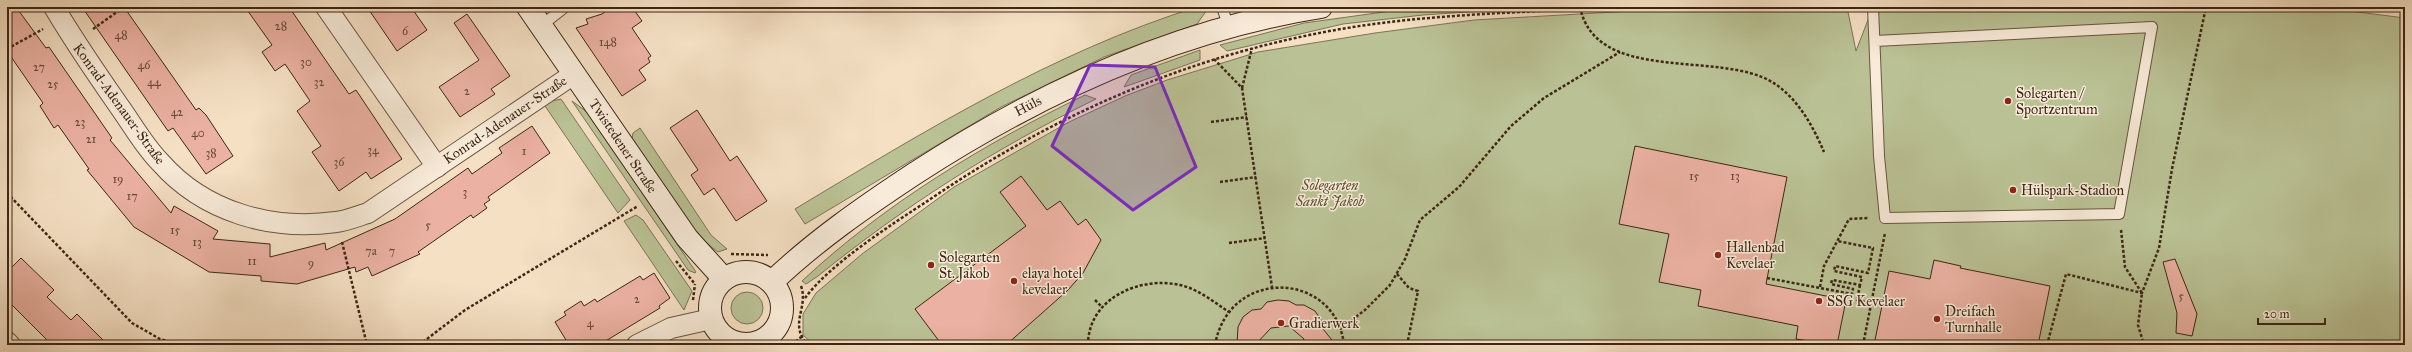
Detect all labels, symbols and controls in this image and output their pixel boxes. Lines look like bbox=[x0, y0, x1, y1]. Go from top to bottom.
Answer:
house number: 28 bbox=[275, 19, 287, 33]
house number: 6 bbox=[402, 24, 409, 38]
house number: 48 bbox=[114, 28, 128, 42]
house number: 148 bbox=[599, 35, 617, 49]
street label: Konrad-Adenauer-Straße bbox=[69, 40, 169, 168]
house number: 30 bbox=[300, 55, 312, 69]
house number: 46 bbox=[138, 58, 151, 72]
house number: 27 bbox=[33, 60, 45, 74]
street label: Konrad-Adenauer-Straße bbox=[440, 72, 570, 168]
house number: 44 bbox=[147, 75, 161, 89]
house number: 32 bbox=[314, 75, 324, 89]
house number: 25 bbox=[47, 77, 59, 91]
house number: 2 bbox=[464, 84, 470, 98]
place label: Solegarten / Sportzentrum bbox=[2016, 85, 2098, 118]
street label: Hüls bbox=[1012, 92, 1044, 120]
street label: Twistedener Straße bbox=[585, 96, 661, 197]
marker: Solegarten / Sportzentrum bbox=[2003, 96, 2013, 106]
house number: 42 bbox=[171, 105, 183, 119]
house number: 23 bbox=[75, 115, 86, 129]
house number: 40 bbox=[191, 126, 205, 140]
house number: 21 bbox=[86, 132, 97, 146]
house number: 34 bbox=[367, 143, 379, 157]
house number: 1 bbox=[522, 144, 527, 158]
house number: 38 bbox=[205, 146, 217, 160]
house number: 36 bbox=[334, 155, 345, 169]
house number: 15 bbox=[1689, 169, 1700, 183]
house number: 13 bbox=[1730, 169, 1740, 183]
house number: 19 bbox=[112, 172, 124, 186]
park label: Solegarten Sankt Jakob bbox=[1295, 177, 1365, 210]
place label: Hülspark-Stadion bbox=[2021, 182, 2125, 199]
house number: 3 bbox=[463, 185, 468, 199]
marker: Hülspark-Stadion bbox=[2008, 185, 2018, 195]
house number: 17 bbox=[126, 189, 138, 203]
house number: 5 bbox=[425, 218, 431, 232]
house number: 15 bbox=[170, 223, 181, 237]
house number: 13 bbox=[192, 235, 202, 249]
place label: Hallenbad Kevelaer bbox=[1726, 239, 1785, 272]
house number: 7a bbox=[365, 244, 378, 258]
house number: 7 bbox=[389, 244, 395, 258]
place label: Solegarten St. Jakob bbox=[939, 249, 1000, 283]
marker: Hallenbad Kevelaer bbox=[1713, 250, 1723, 260]
house number: 11 bbox=[247, 254, 257, 268]
house number: 9 bbox=[308, 256, 314, 270]
marker: Solegarten St. Jakob bbox=[926, 260, 936, 270]
place label: elaya hotel kevelaer bbox=[1022, 265, 1082, 298]
marker: elaya hotel kevelaer bbox=[1009, 276, 1019, 286]
house number: 5 bbox=[2178, 289, 2184, 303]
house number: 2 bbox=[634, 292, 640, 306]
place label: SSG Kevelaer bbox=[1827, 293, 1906, 310]
marker: SSG Kevelaer bbox=[1814, 296, 1824, 306]
scale bar bbox=[2258, 300, 2325, 326]
place label: Dreifach Turnhalle bbox=[1945, 303, 2002, 336]
text: 20 m bbox=[2264, 307, 2290, 321]
marker: Dreifach Turnhalle bbox=[1932, 314, 1942, 324]
place label: Gradierwerk bbox=[1289, 315, 1359, 332]
house number: 4 bbox=[587, 316, 594, 330]
marker: Gradierwerk bbox=[1276, 318, 1286, 328]

